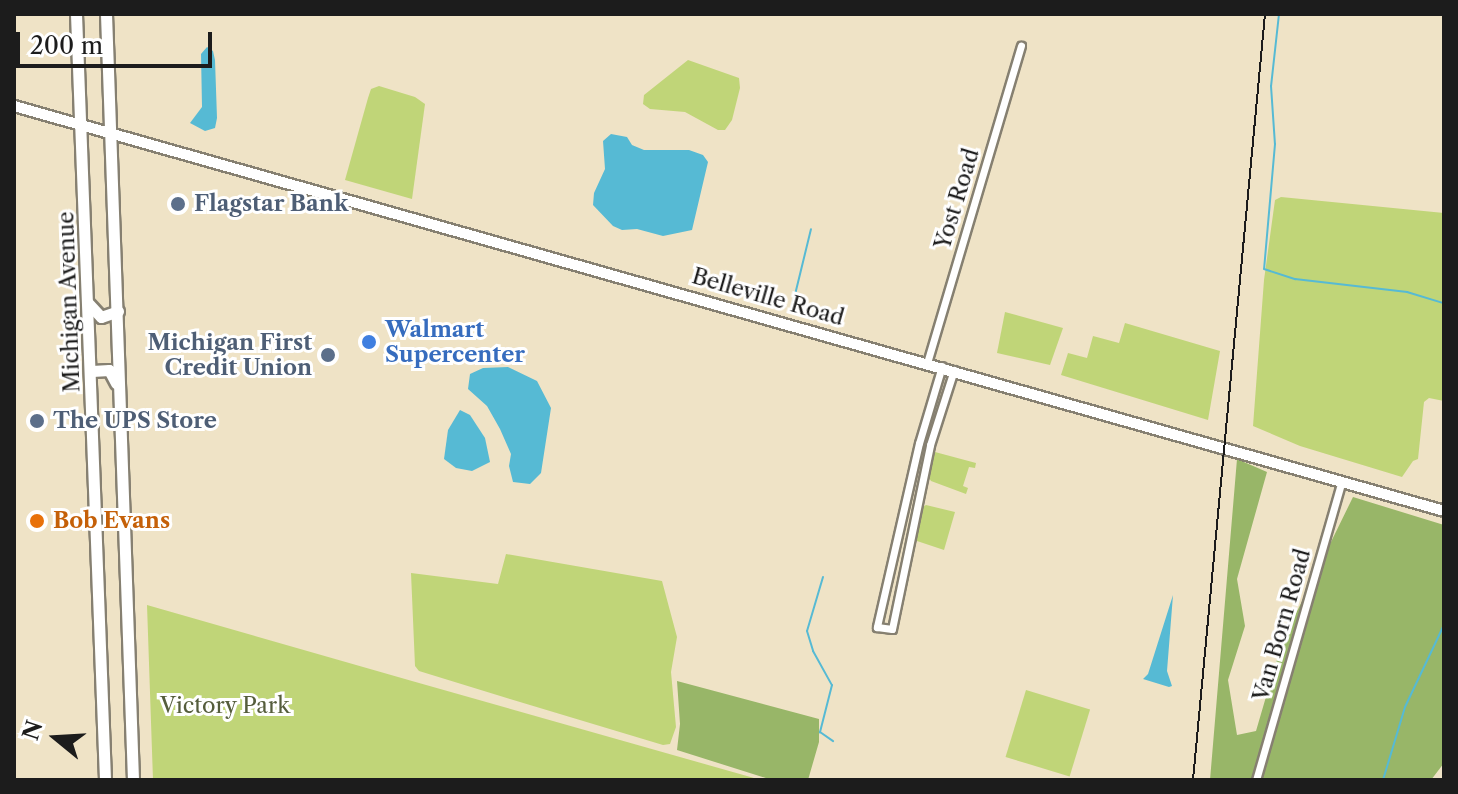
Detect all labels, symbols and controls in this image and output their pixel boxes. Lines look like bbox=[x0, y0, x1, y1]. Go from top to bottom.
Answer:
scale bar bbox=[20, 16, 216, 66]
text: 200 m bbox=[30, 31, 103, 60]
street label: Yost Road bbox=[929, 145, 985, 253]
place label: Flagstar Bank bbox=[194, 191, 349, 217]
marker: Flagstar Bank bbox=[169, 195, 187, 213]
street label: Michigan Avenue bbox=[53, 211, 85, 393]
street label: Belleville Road bbox=[689, 263, 847, 331]
place label: Walmart Supercenter bbox=[385, 316, 525, 368]
place label: Michigan First Credit Union bbox=[147, 329, 312, 380]
marker: Walmart Supercenter bbox=[360, 333, 378, 351]
marker: Michigan First Credit Union bbox=[319, 346, 337, 364]
place label: The UPS Store bbox=[53, 408, 217, 434]
marker: The UPS Store bbox=[28, 412, 46, 430]
place label: Bob Evans bbox=[53, 508, 170, 534]
marker: Bob Evans bbox=[28, 512, 46, 530]
street label: Van Born Road bbox=[1248, 546, 1316, 704]
park label: Victory Park bbox=[160, 693, 290, 719]
north arrow bbox=[16, 698, 96, 778]
text: N bbox=[17, 717, 48, 744]

